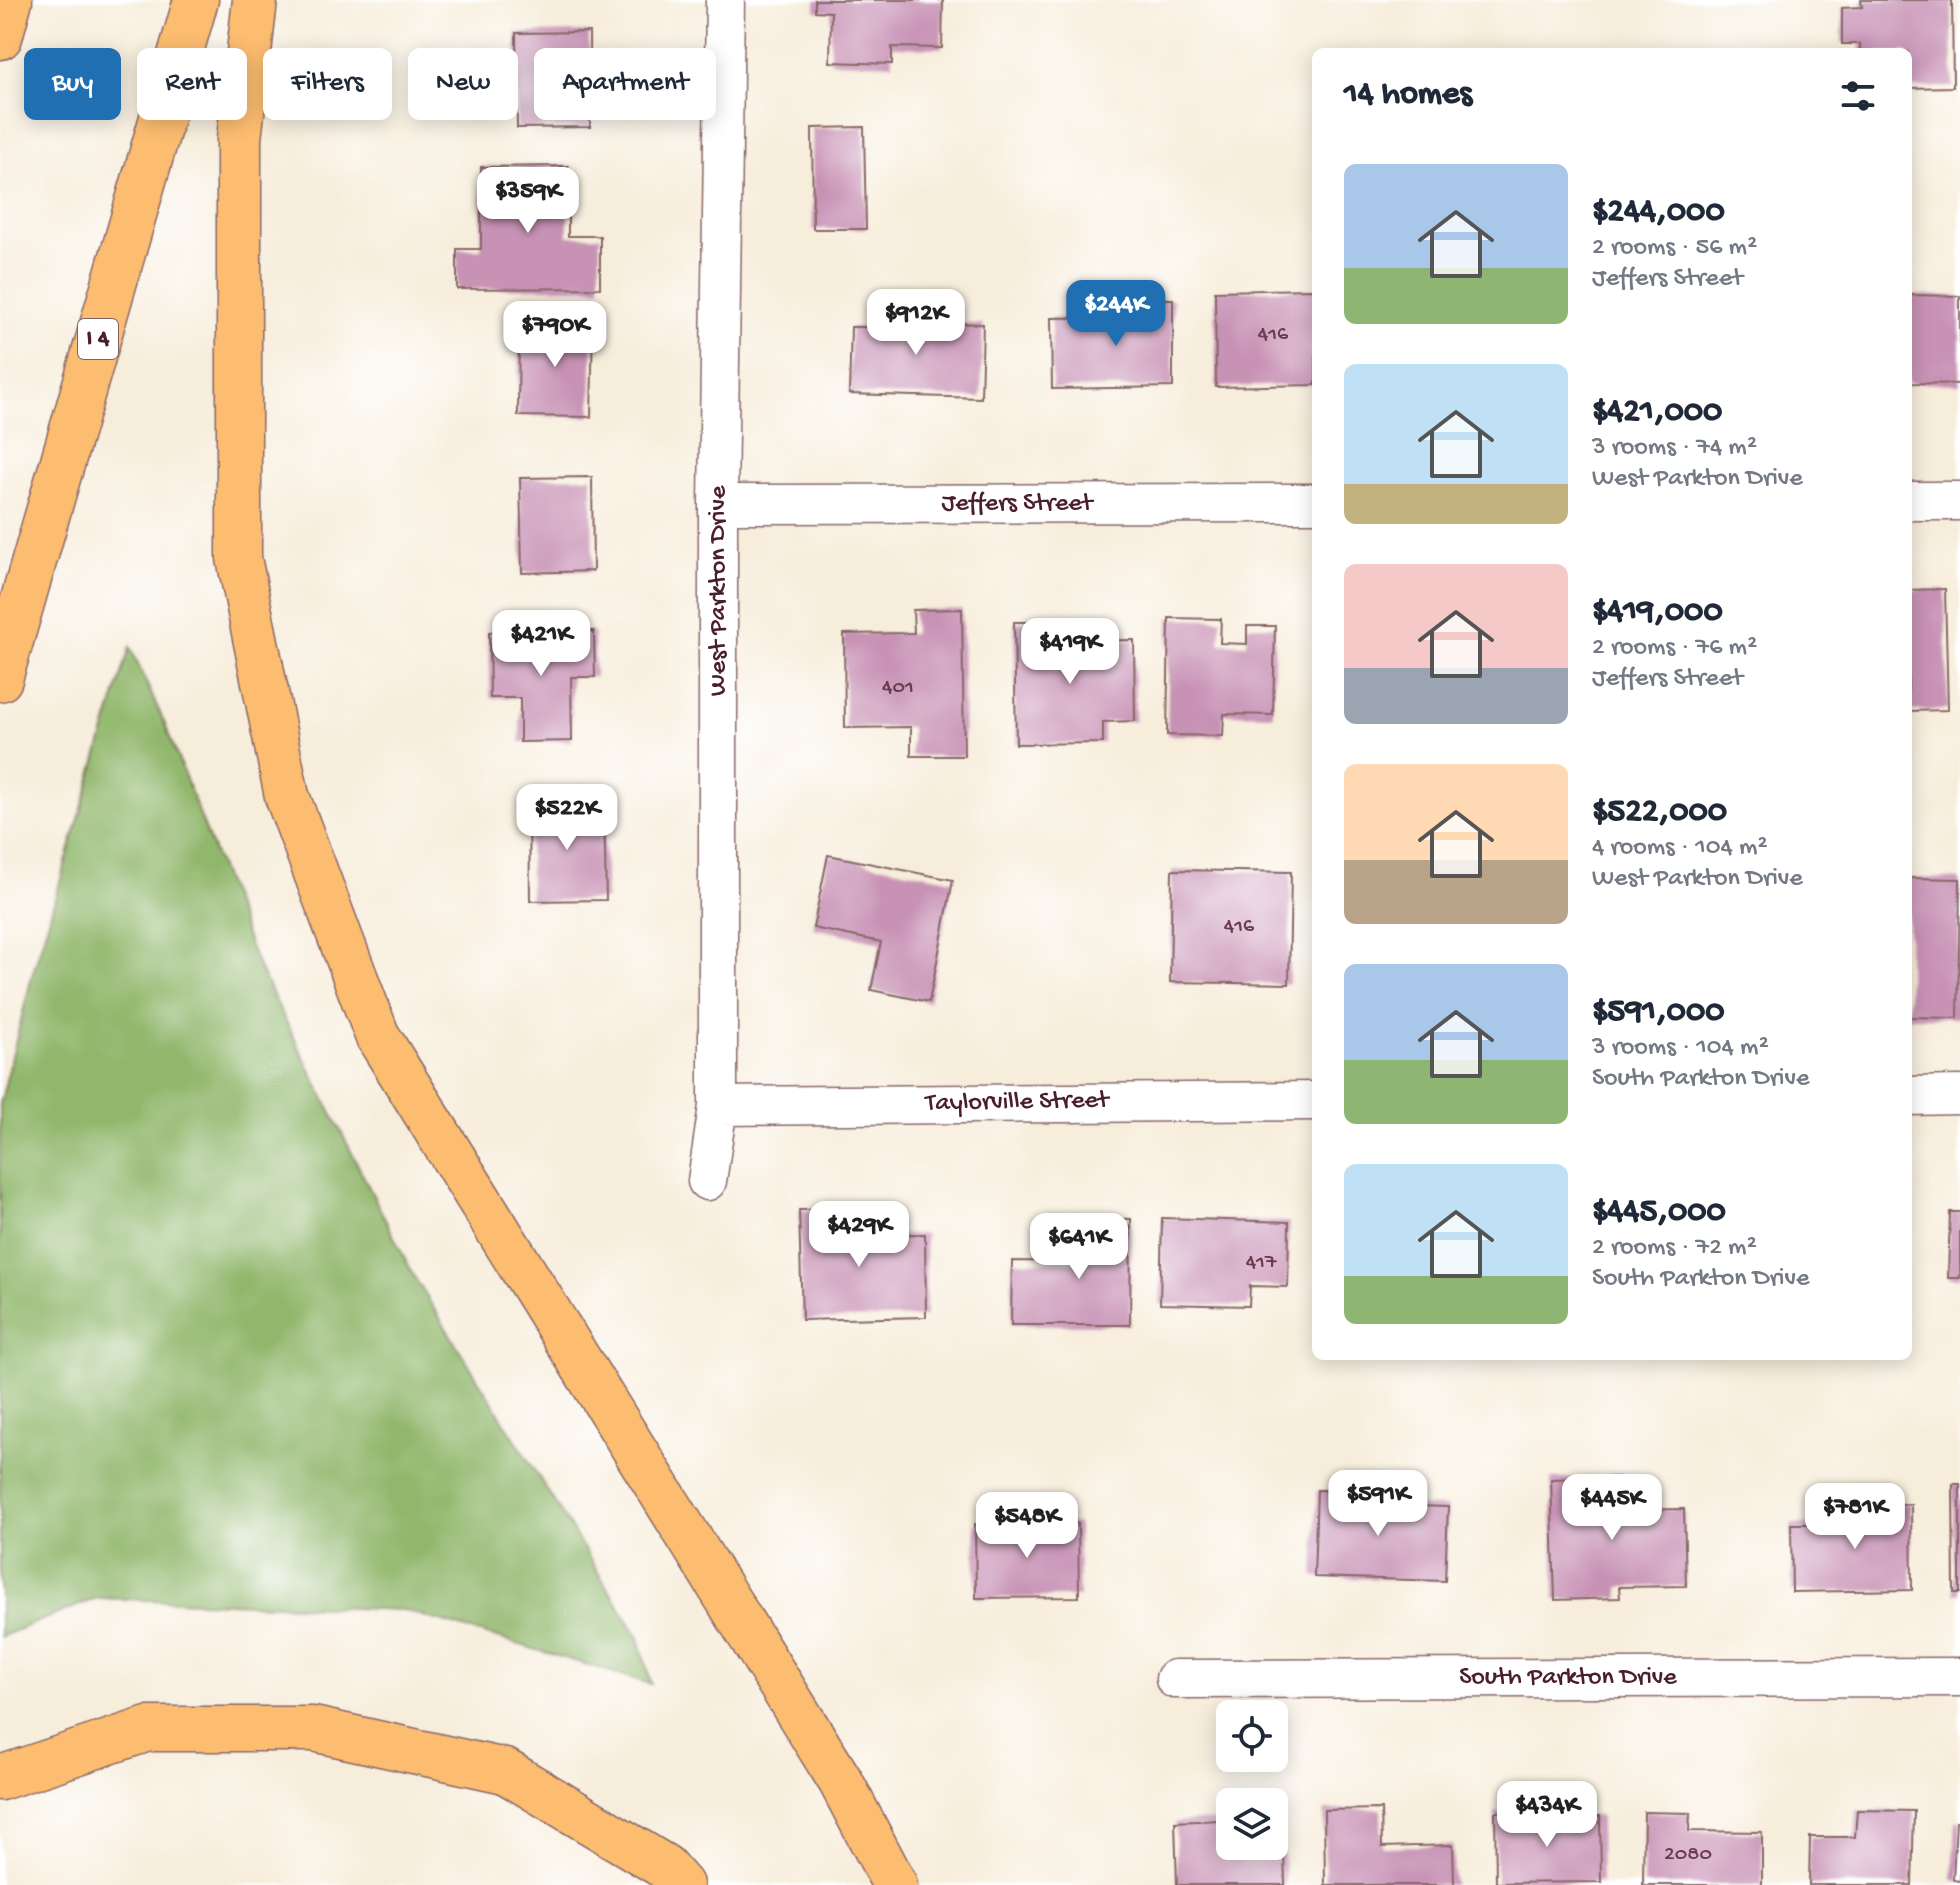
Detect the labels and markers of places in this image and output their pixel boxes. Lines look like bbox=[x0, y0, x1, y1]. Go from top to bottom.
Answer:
pin: $359K bbox=[472, 167, 584, 235]
pin: $244K bbox=[1060, 280, 1172, 348]
pin: $912K bbox=[860, 289, 972, 357]
pin: $790K bbox=[499, 301, 611, 369]
pin: $421K bbox=[485, 610, 597, 678]
pin: $419K bbox=[1014, 618, 1126, 686]
pin: $522K bbox=[511, 784, 623, 852]
pin: $429K bbox=[803, 1201, 915, 1269]
pin: $641K bbox=[1023, 1213, 1135, 1281]
pin: $591K bbox=[1322, 1470, 1434, 1538]
pin: $445K bbox=[1556, 1474, 1668, 1542]
pin: $781K bbox=[1799, 1483, 1911, 1551]
pin: $548K bbox=[971, 1492, 1083, 1560]
pin: $434K bbox=[1491, 1781, 1603, 1849]

